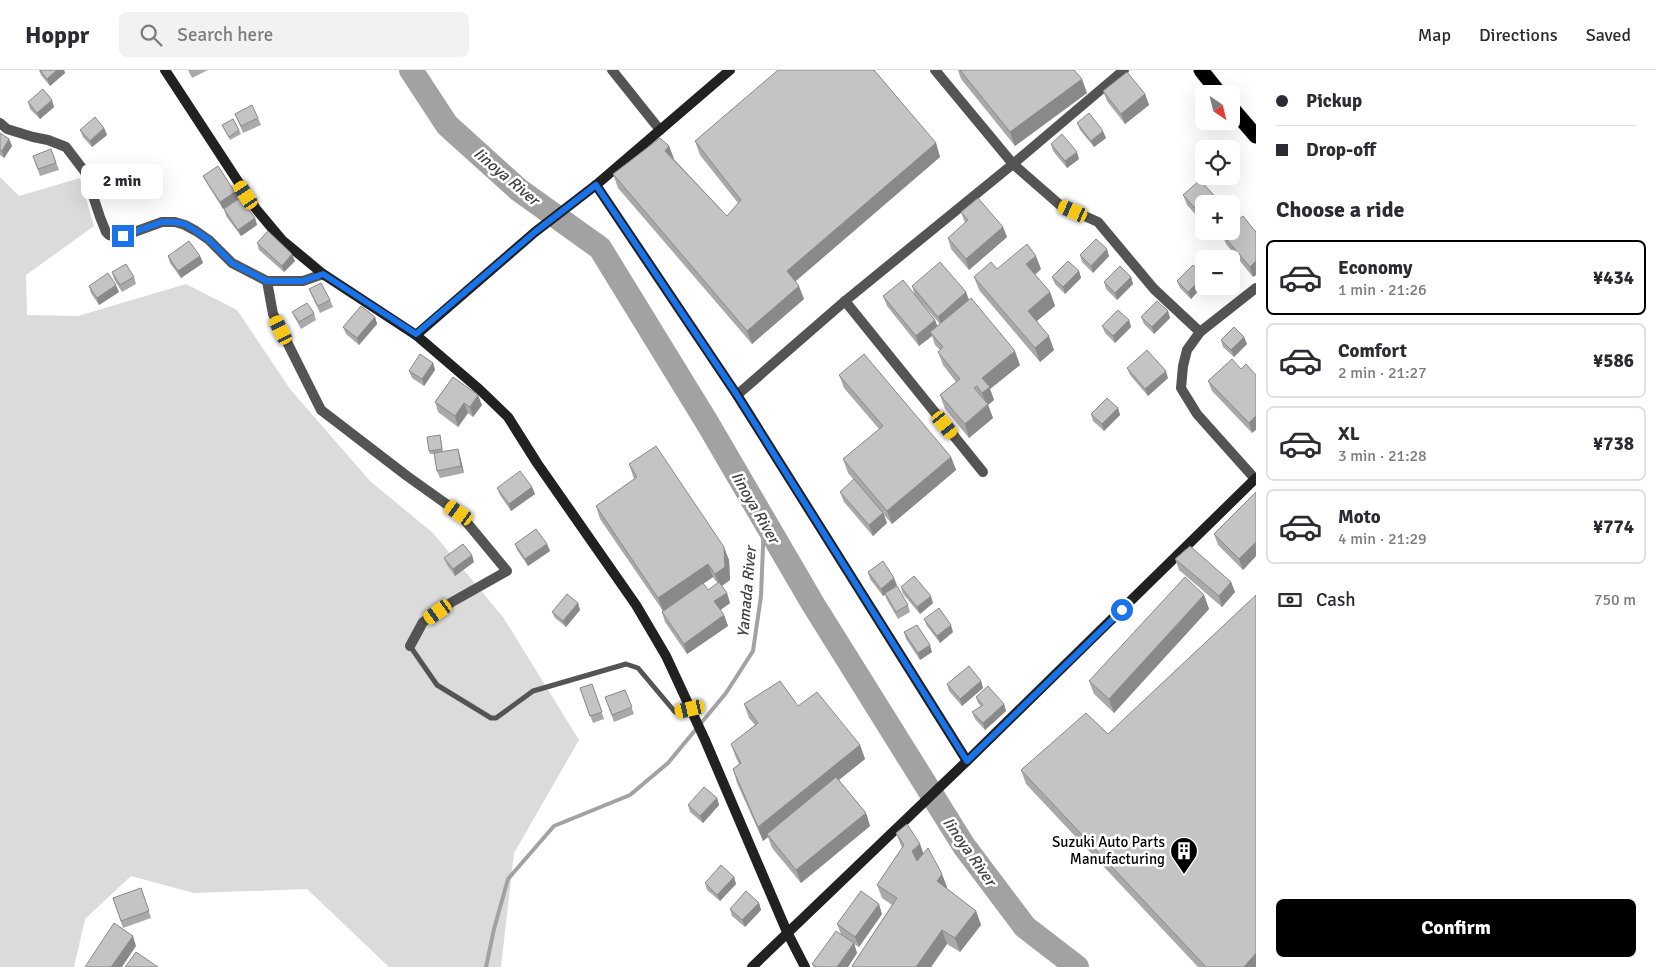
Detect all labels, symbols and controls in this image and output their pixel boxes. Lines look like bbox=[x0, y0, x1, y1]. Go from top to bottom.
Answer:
search box bbox=[119, 12, 469, 57]
text: Hoppr bbox=[25, 20, 89, 50]
icon: search bbox=[137, 21, 165, 49]
text: Search here bbox=[177, 23, 273, 47]
text: Map bbox=[1418, 24, 1451, 46]
text: Directions bbox=[1479, 24, 1558, 46]
text: Saved bbox=[1586, 24, 1631, 46]
north arrow bbox=[1195, 85, 1240, 130]
map controls bbox=[1195, 85, 1240, 295]
text: Pickup bbox=[1306, 89, 1362, 113]
text: Drop-off bbox=[1306, 138, 1376, 162]
button: locate bbox=[1195, 140, 1240, 185]
water label: Iinoya River bbox=[469, 144, 545, 211]
callout: 2 min bbox=[82, 164, 164, 198]
text: 2 min bbox=[103, 171, 141, 191]
car bbox=[231, 178, 260, 212]
button: + bbox=[1195, 195, 1240, 240]
text: Choose a ride bbox=[1276, 196, 1404, 223]
car bbox=[1056, 198, 1089, 224]
route end bbox=[112, 225, 134, 247]
button: − bbox=[1195, 250, 1240, 295]
icon: car bbox=[1278, 255, 1323, 300]
text: Economy bbox=[1338, 256, 1412, 280]
text: ¥434 bbox=[1593, 266, 1634, 290]
text: 1 min · 21:26 bbox=[1338, 280, 1427, 300]
car bbox=[267, 313, 294, 347]
icon: car bbox=[1278, 338, 1323, 383]
text: Comfort bbox=[1338, 339, 1407, 363]
text: ¥586 bbox=[1593, 349, 1634, 373]
text: 2 min · 21:27 bbox=[1338, 363, 1427, 383]
car bbox=[929, 409, 960, 441]
icon: car bbox=[1278, 421, 1323, 466]
text: XL bbox=[1338, 422, 1360, 446]
text: ¥738 bbox=[1593, 432, 1634, 456]
text: 3 min · 21:28 bbox=[1338, 446, 1427, 466]
water label: Iinoya River bbox=[727, 468, 785, 549]
car bbox=[442, 498, 475, 528]
icon: car bbox=[1278, 504, 1323, 549]
text: Moto bbox=[1338, 505, 1381, 529]
text: ¥774 bbox=[1593, 515, 1634, 539]
text: 4 min · 21:29 bbox=[1338, 529, 1427, 549]
water label: Yamada River bbox=[733, 544, 761, 638]
icon: cash bbox=[1276, 586, 1304, 614]
text: Cash bbox=[1316, 588, 1356, 612]
text: 750 m bbox=[1594, 590, 1636, 610]
car bbox=[421, 597, 454, 627]
route start bbox=[1111, 599, 1133, 621]
car bbox=[673, 698, 706, 720]
water label: Iinoya River bbox=[938, 813, 1001, 892]
place label: Suzuki Auto Parts Manufacturing bbox=[1052, 833, 1165, 868]
building icon: Suzuki Auto Parts Manufacturing bbox=[1169, 836, 1199, 875]
button: Confirm bbox=[1276, 899, 1636, 957]

